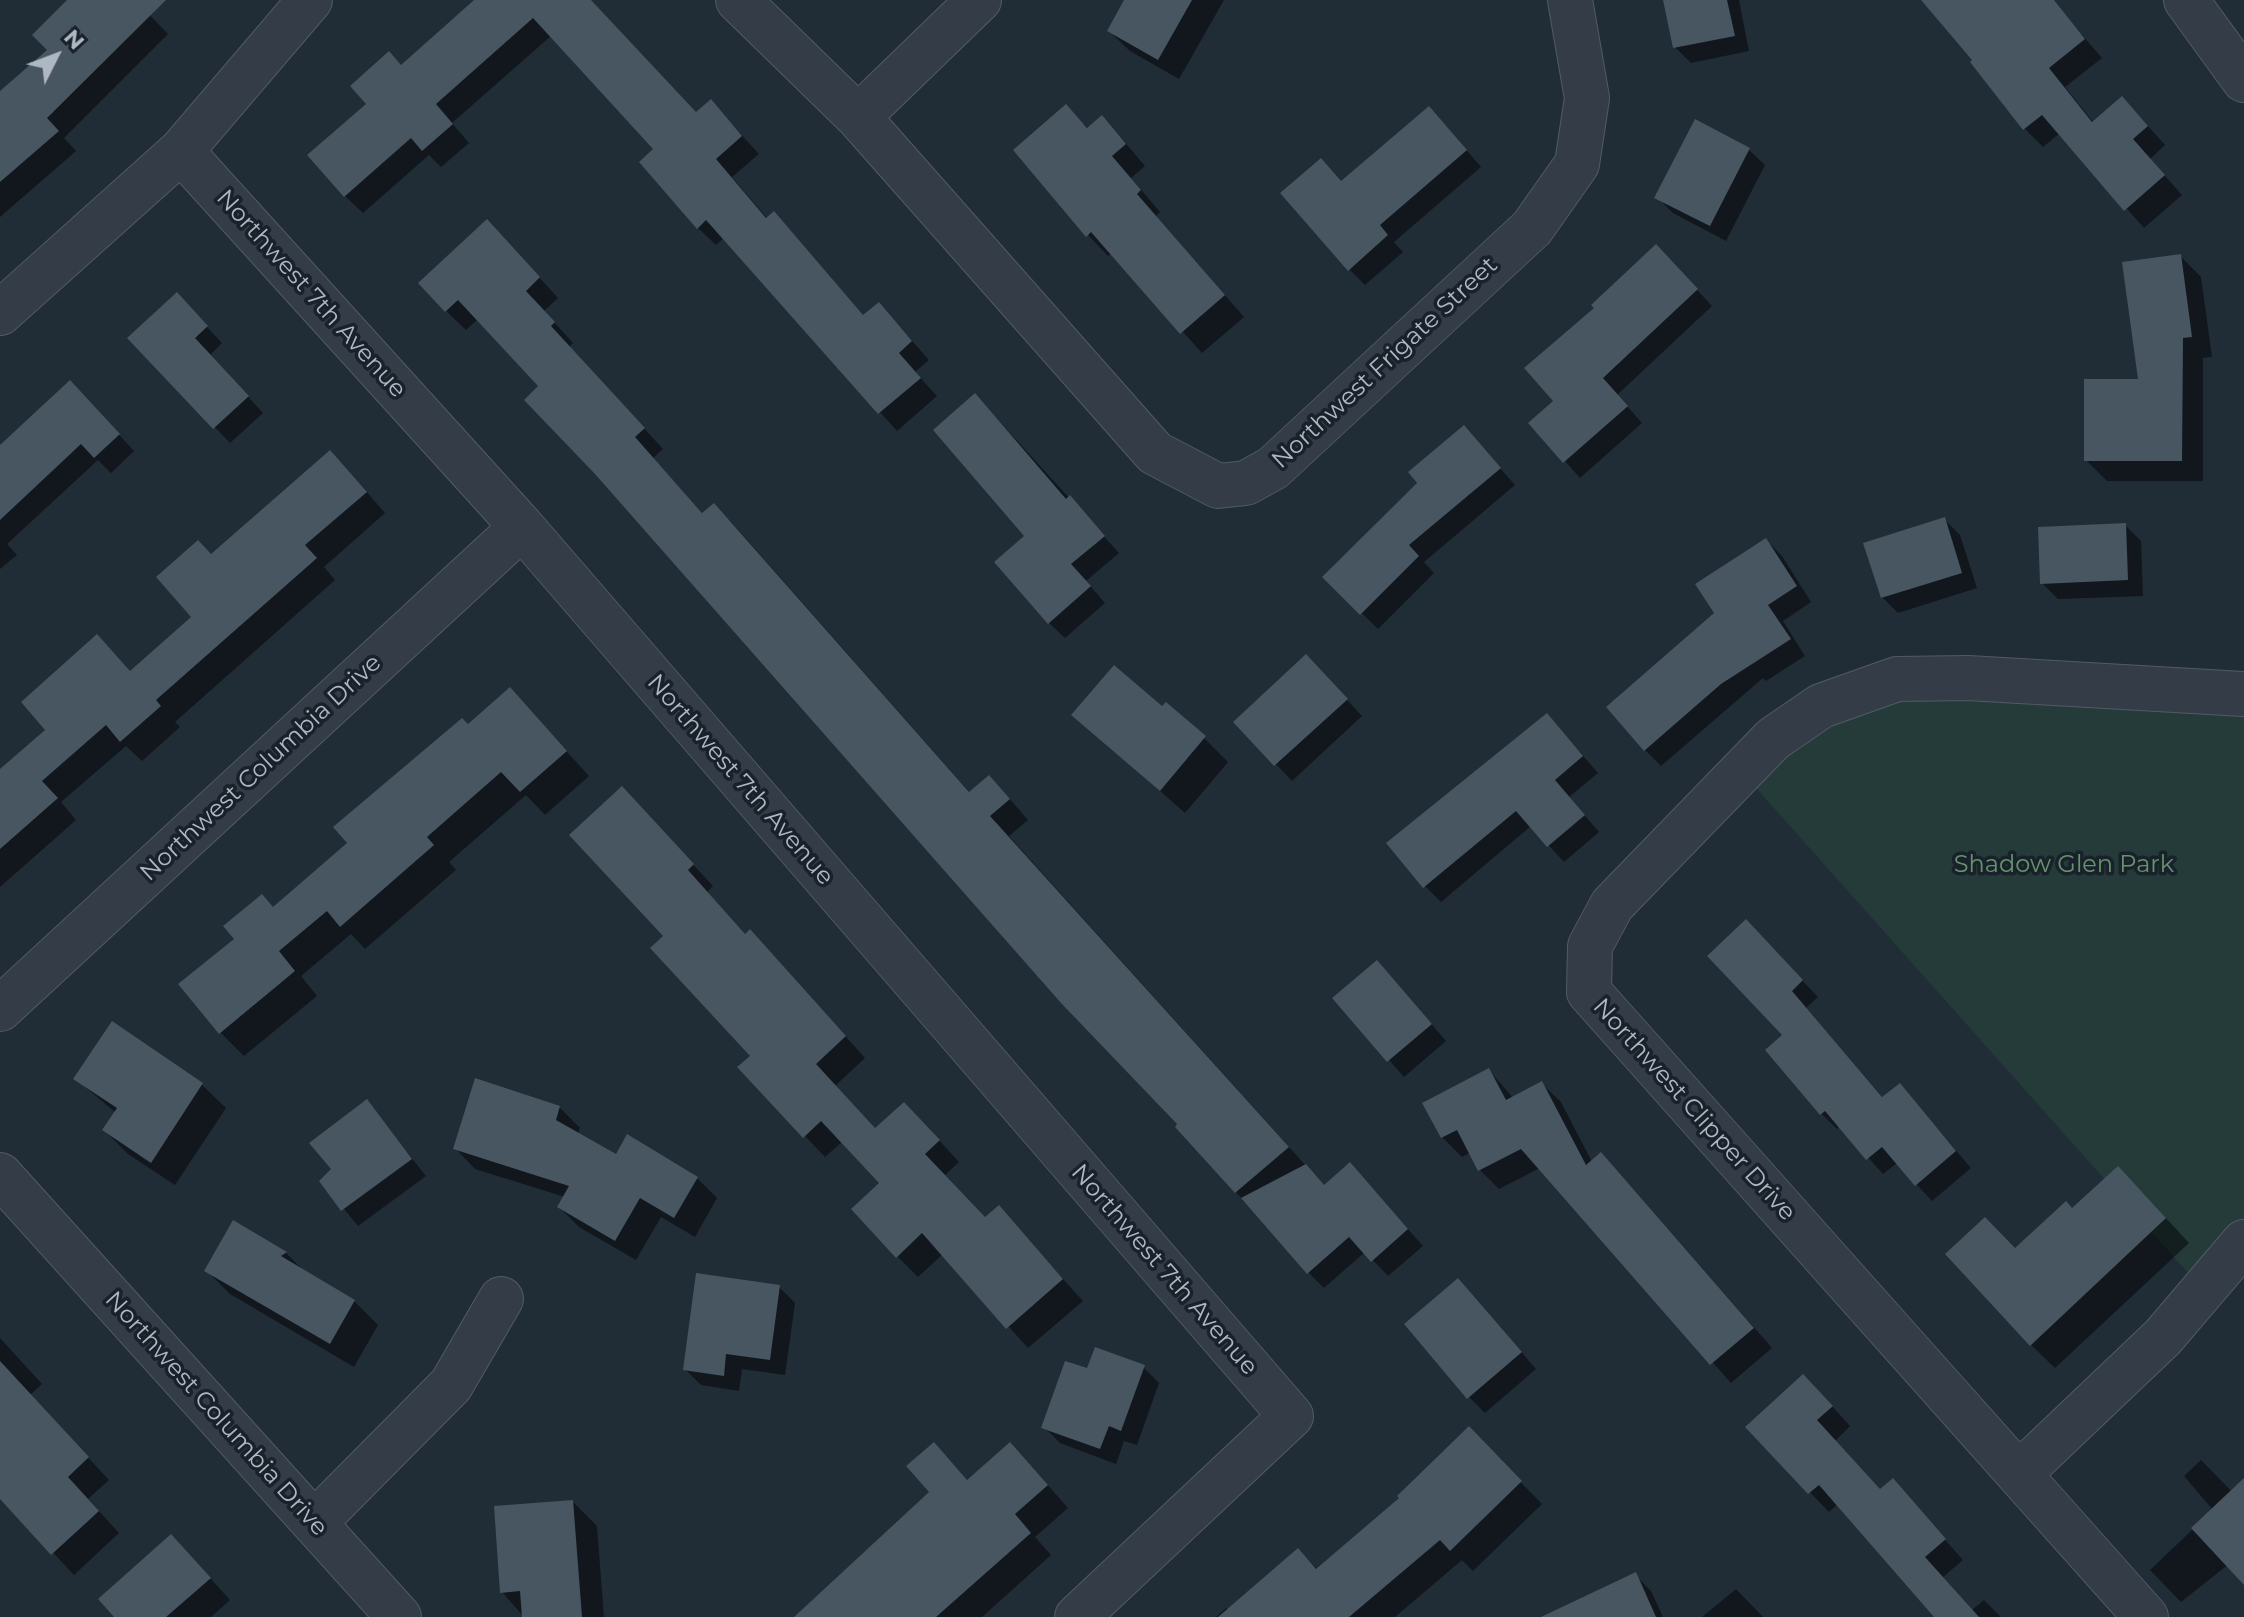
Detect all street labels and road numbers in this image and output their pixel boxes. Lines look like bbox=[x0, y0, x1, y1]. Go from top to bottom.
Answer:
street label: Northwest 7th Avenue bbox=[210, 184, 412, 404]
street label: Northwest Frigate Street bbox=[1266, 251, 1504, 475]
street label: Northwest Columbia Drive bbox=[135, 649, 387, 887]
street label: Northwest 7th Avenue bbox=[641, 669, 839, 891]
street label: Northwest Clipper Drive bbox=[1587, 993, 1801, 1227]
street label: Northwest 7th Avenue bbox=[1065, 1159, 1263, 1381]
street label: Northwest Columbia Drive bbox=[99, 1286, 333, 1542]

